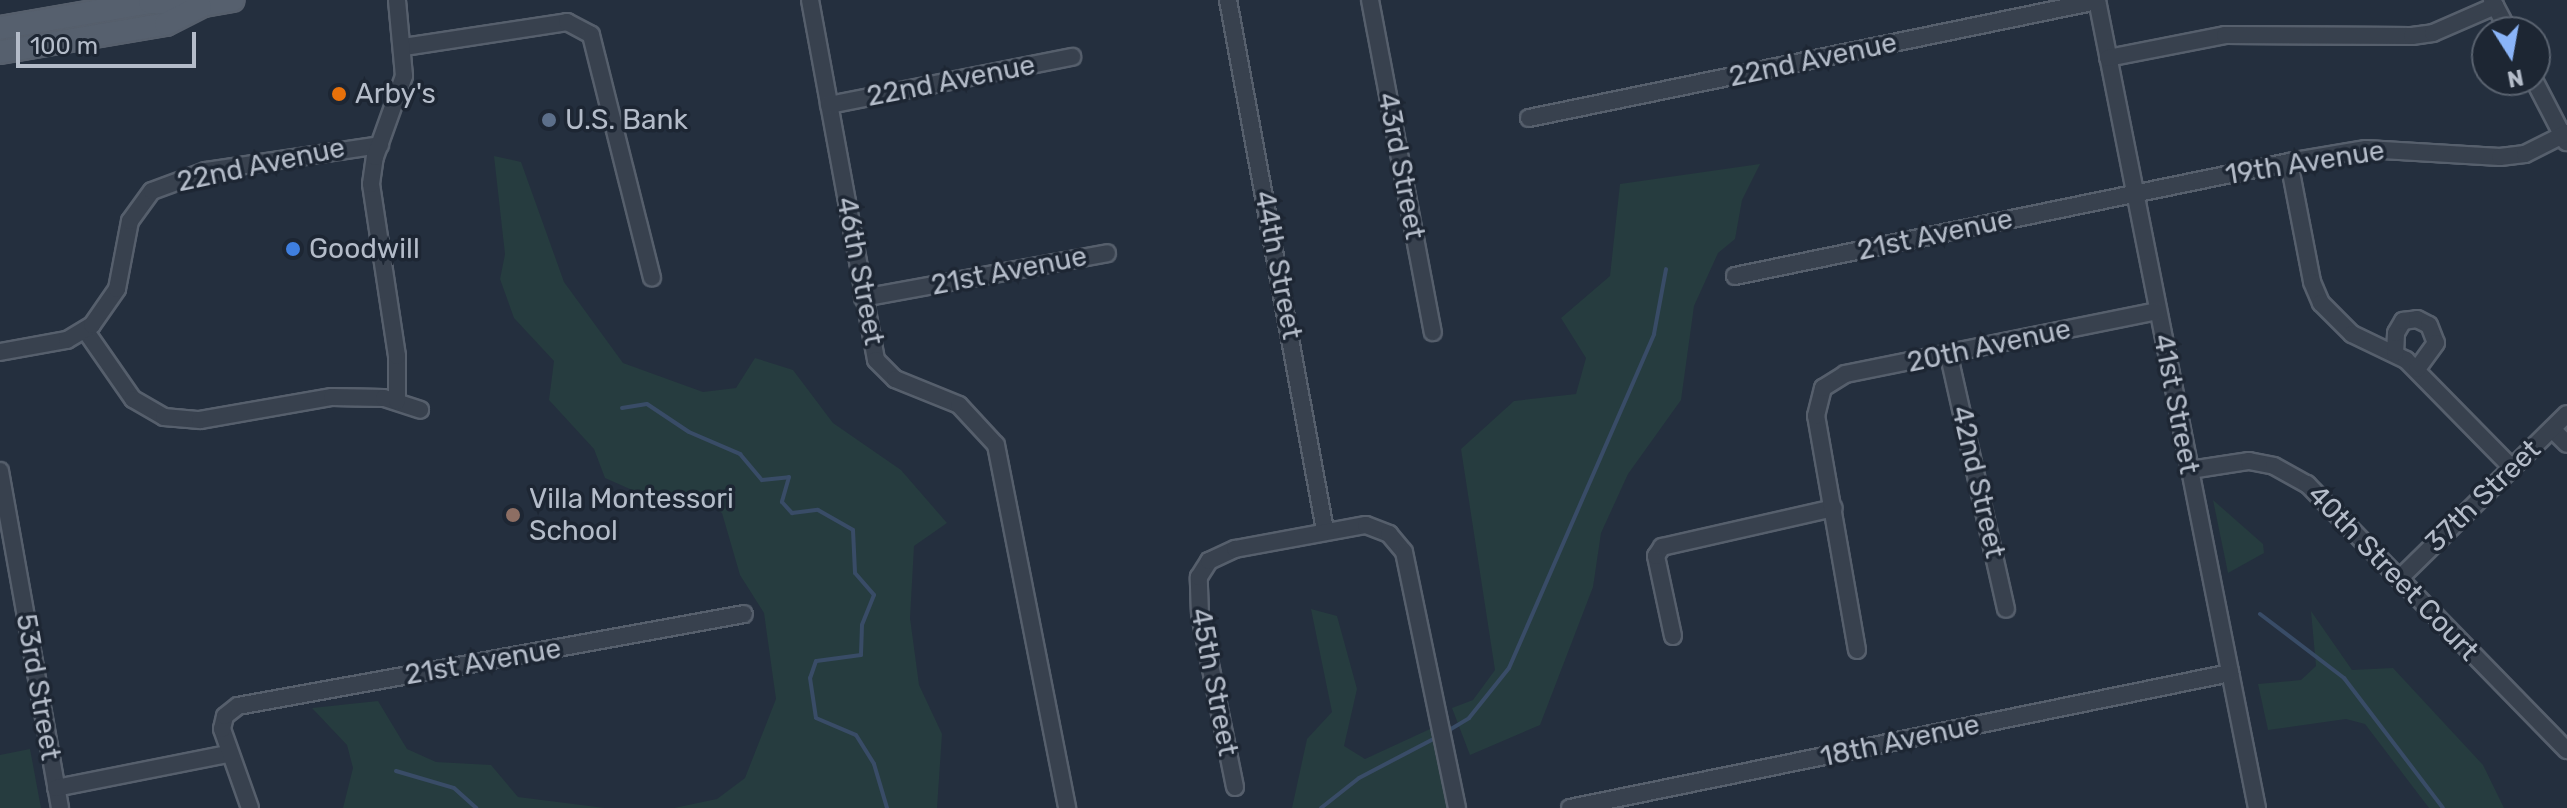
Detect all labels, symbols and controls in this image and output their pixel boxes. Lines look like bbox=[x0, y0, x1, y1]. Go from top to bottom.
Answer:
scale bar bbox=[20, 16, 200, 66]
north arrow bbox=[2471, 16, 2551, 96]
street label: 22nd Avenue bbox=[1726, 26, 1900, 94]
text: 100 m bbox=[30, 32, 98, 60]
street label: 22nd Avenue bbox=[864, 48, 1038, 114]
text: N bbox=[2505, 63, 2526, 93]
place label: Arby's bbox=[355, 77, 436, 111]
marker: Arby's bbox=[330, 85, 348, 103]
street label: 43rd Street bbox=[1370, 90, 1432, 242]
place label: U.S. Bank bbox=[565, 103, 688, 137]
marker: U.S. Bank bbox=[540, 111, 558, 129]
street label: 22nd Avenue bbox=[174, 131, 348, 199]
street label: 19th Avenue bbox=[2223, 134, 2387, 192]
street label: 44th Street bbox=[1247, 188, 1309, 342]
street label: 46th Street bbox=[829, 194, 891, 348]
street label: 21st Avenue bbox=[1854, 202, 2016, 268]
place label: Goodwill bbox=[309, 232, 420, 266]
street label: 21st Avenue bbox=[928, 239, 1090, 303]
marker: Goodwill bbox=[284, 240, 302, 258]
street label: 20th Avenue bbox=[1904, 312, 2074, 380]
street label: 41st Street bbox=[2146, 331, 2206, 477]
street label: 42nd Street bbox=[1944, 403, 2012, 561]
street label: 37th Street bbox=[2418, 433, 2548, 559]
street label: 40th Street Court bbox=[2301, 478, 2485, 668]
place label: Villa Montessori School bbox=[529, 482, 734, 548]
marker: Villa Montessori School bbox=[504, 506, 522, 524]
street label: 45th Street bbox=[1183, 605, 1245, 759]
street label: 53rd Street bbox=[9, 611, 67, 763]
street label: 21st Avenue bbox=[402, 632, 564, 692]
street label: 18th Avenue bbox=[1817, 708, 1983, 774]

